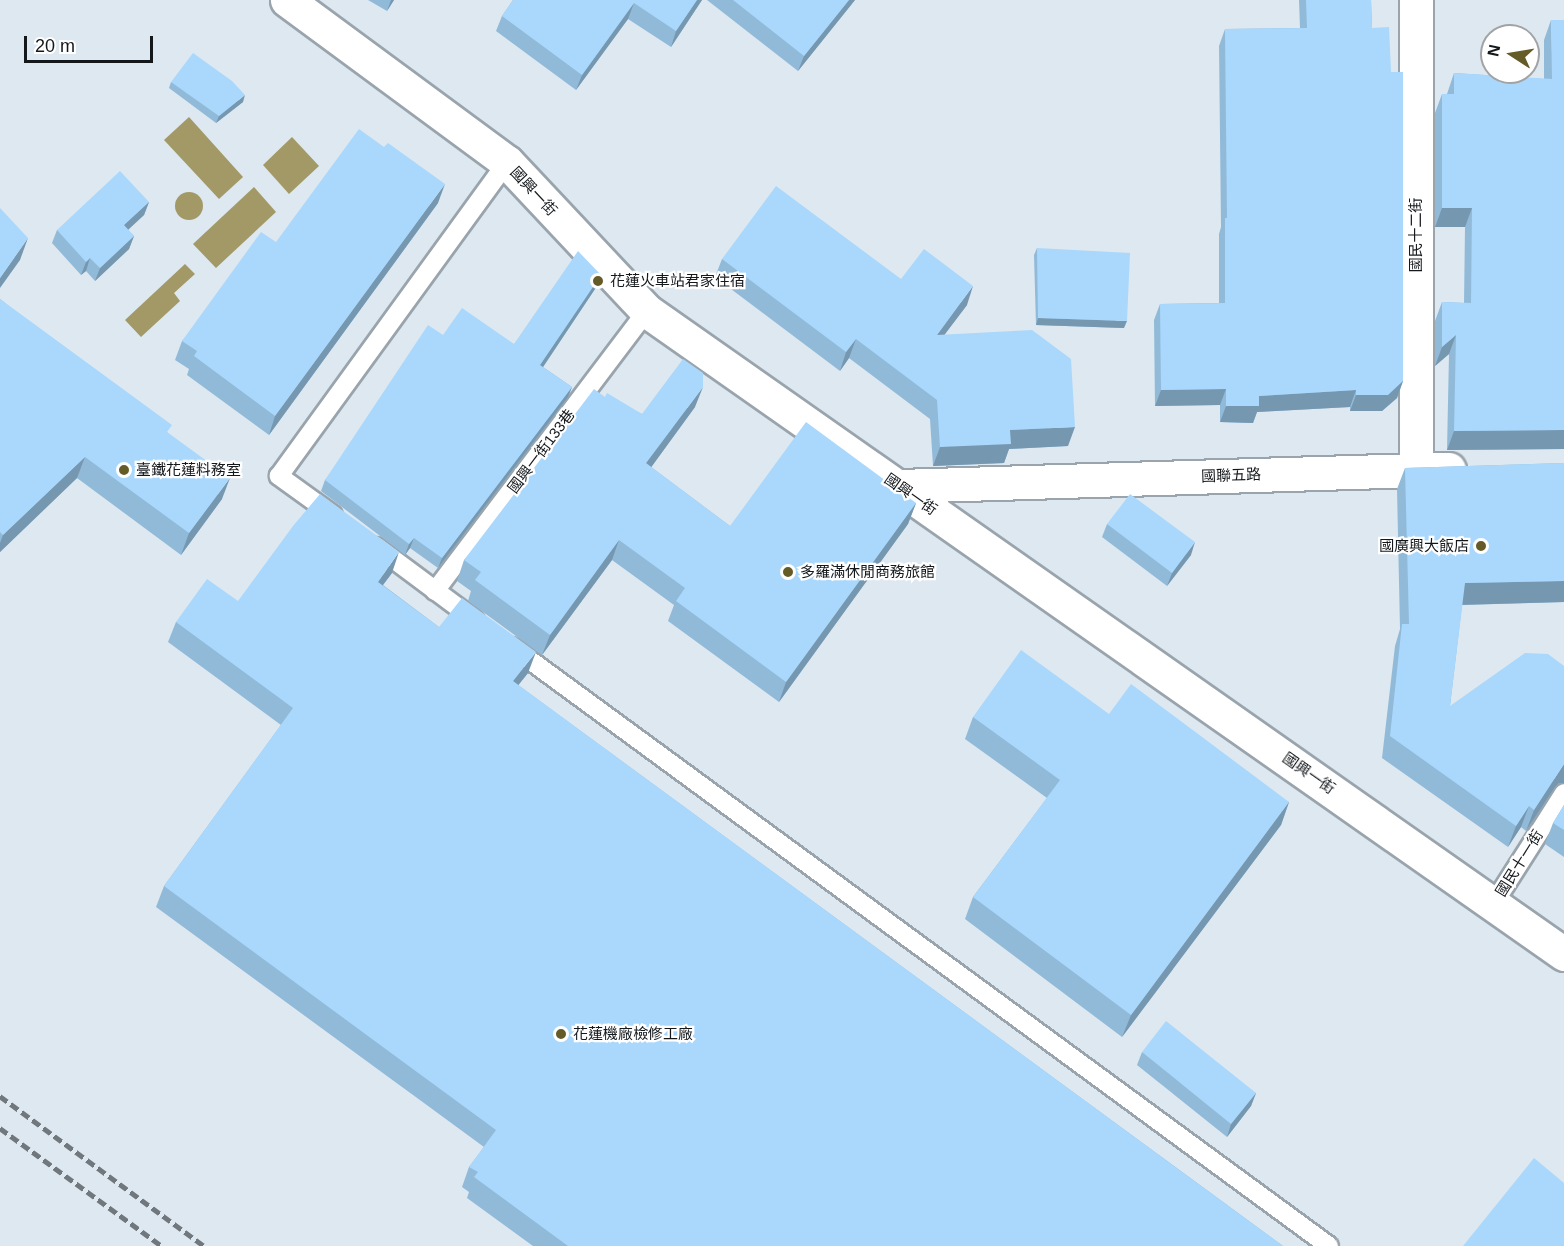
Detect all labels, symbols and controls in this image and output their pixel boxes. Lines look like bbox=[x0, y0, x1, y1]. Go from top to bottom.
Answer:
scale bar bbox=[27, 24, 156, 62]
north arrow bbox=[1480, 24, 1540, 84]
text: 20 m bbox=[35, 36, 75, 56]
text: N bbox=[1484, 43, 1503, 58]
street label: 國興一街 bbox=[507, 163, 561, 219]
street label: 國民十二街 bbox=[1407, 198, 1425, 272]
place label: 花蓮火車站君家住宿 bbox=[610, 272, 745, 290]
marker: 花蓮火車站君家住宿 bbox=[591, 274, 605, 288]
street label: 國興一街133巷 bbox=[504, 406, 578, 496]
place label: 臺鐵花蓮料務室 bbox=[136, 461, 241, 479]
marker: 臺鐵花蓮料務室 bbox=[117, 463, 131, 477]
street label: 國聯五路 bbox=[1201, 465, 1261, 485]
street label: 國興一街 bbox=[881, 469, 941, 519]
place label: 國廣興大飯店 bbox=[1379, 537, 1469, 555]
marker: 國廣興大飯店 bbox=[1474, 539, 1488, 553]
place label: 多羅滿休閒商務旅館 bbox=[800, 563, 935, 581]
marker: 多羅滿休閒商務旅館 bbox=[781, 565, 795, 579]
street label: 國興一街 bbox=[1279, 748, 1339, 798]
street label: 國民十一街 bbox=[1491, 826, 1547, 900]
place label: 花蓮機廠檢修工廠 bbox=[573, 1025, 693, 1043]
marker: 花蓮機廠檢修工廠 bbox=[554, 1027, 568, 1041]

